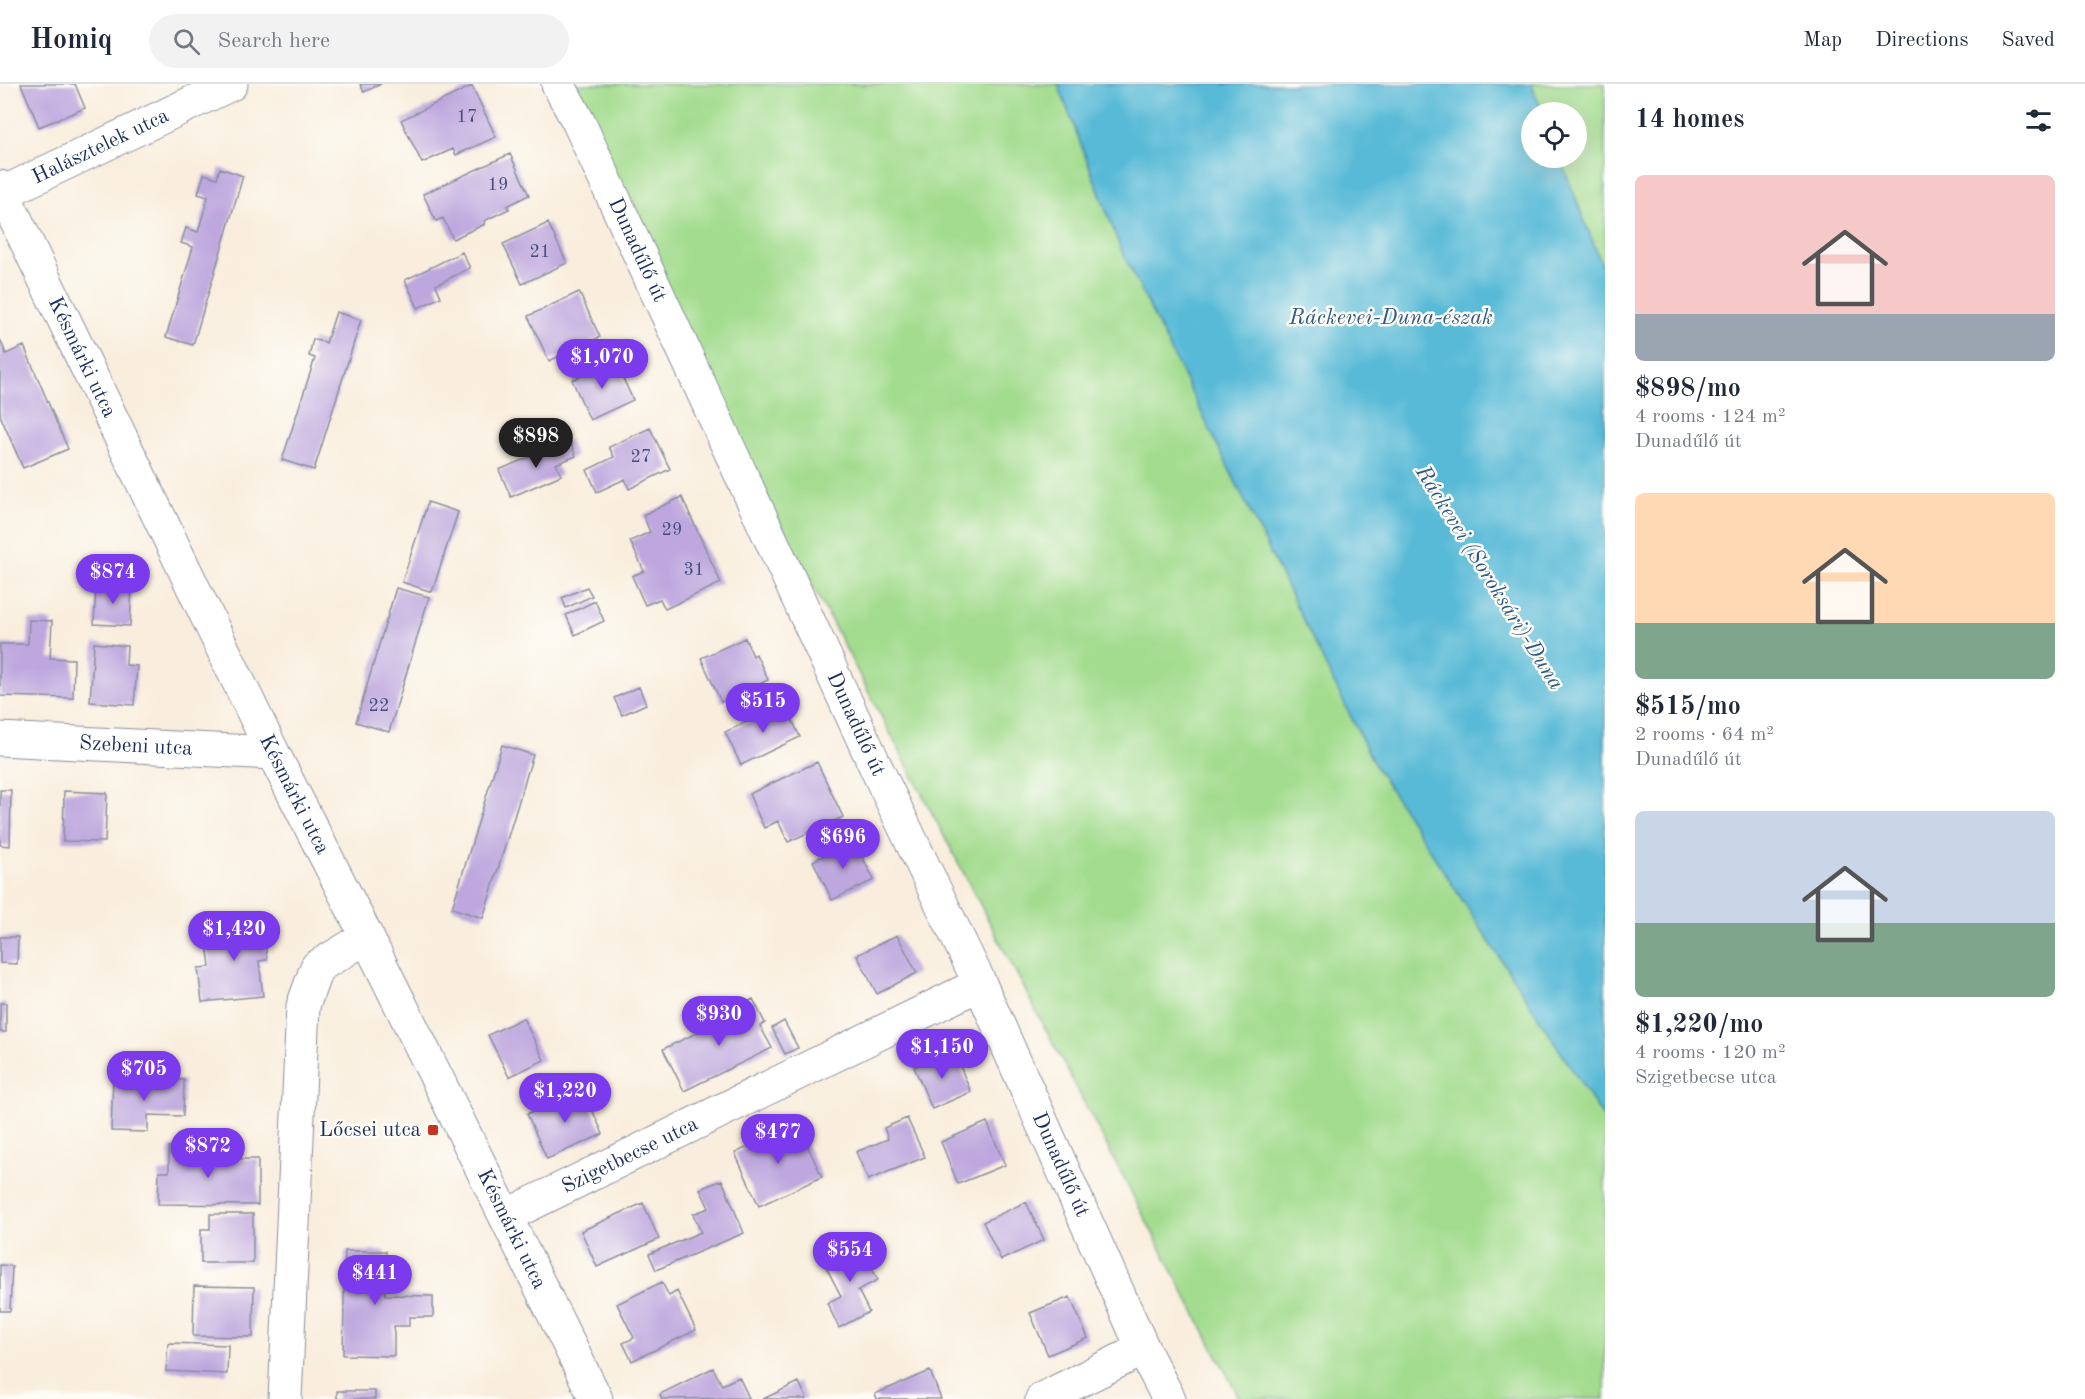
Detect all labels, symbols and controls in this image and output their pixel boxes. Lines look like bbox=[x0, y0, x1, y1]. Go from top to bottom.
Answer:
search box bbox=[149, 14, 569, 68]
icon: search bbox=[170, 25, 203, 58]
text: Homiq bbox=[30, 27, 113, 55]
text: Search here bbox=[218, 30, 330, 52]
text: Map bbox=[1803, 30, 1842, 51]
text: Directions bbox=[1875, 30, 1969, 51]
text: Saved bbox=[2002, 30, 2055, 51]
map controls bbox=[1521, 102, 1587, 168]
button: locate bbox=[1521, 102, 1587, 168]
icon: filters bbox=[2022, 104, 2055, 137]
street label: Halásztelek utca bbox=[29, 105, 172, 188]
text: 14 homes bbox=[1635, 107, 1744, 133]
house number: 17 bbox=[457, 108, 477, 126]
house number: 19 bbox=[488, 176, 508, 194]
street label: Dunadűlő út bbox=[604, 195, 670, 305]
icon: home bbox=[1791, 214, 1899, 322]
house number: 21 bbox=[530, 243, 550, 261]
street label: Késmárki utca bbox=[44, 294, 120, 421]
water label: Ráckevei-Duna-észak bbox=[1288, 307, 1493, 329]
pin: $1,070 bbox=[553, 339, 651, 390]
text: $1,070 bbox=[570, 348, 634, 368]
text: $898/mo bbox=[1635, 376, 1741, 402]
text: 4 rooms · 124 m² bbox=[1635, 407, 1785, 427]
pin: $898 bbox=[500, 418, 572, 469]
text: $898 bbox=[513, 427, 559, 447]
text: Dunadűlő út bbox=[1635, 432, 1742, 452]
house number: 27 bbox=[631, 448, 651, 466]
water label: Ráckevei (Soroksári)-Duna bbox=[1410, 461, 1567, 694]
house number: 29 bbox=[662, 521, 682, 539]
icon: home bbox=[1791, 532, 1899, 640]
pin: $874 bbox=[77, 554, 149, 605]
house number: 31 bbox=[684, 561, 704, 579]
text: $874 bbox=[90, 563, 136, 583]
street label: Dunadűlő út bbox=[823, 669, 889, 779]
pin: $515 bbox=[727, 683, 799, 734]
text: $515 bbox=[740, 692, 786, 712]
text: $515/mo bbox=[1635, 694, 1741, 720]
house number: 22 bbox=[369, 697, 389, 715]
text: 2 rooms · 64 m² bbox=[1635, 725, 1774, 745]
street label: Késmárki utca bbox=[255, 731, 333, 858]
street label: Szebeni utca bbox=[79, 733, 193, 759]
text: Dunadűlő út bbox=[1635, 750, 1742, 770]
pin: $696 bbox=[807, 819, 879, 870]
text: $696 bbox=[820, 828, 866, 848]
icon: home bbox=[1791, 850, 1899, 958]
pin: $1,420 bbox=[185, 911, 283, 962]
text: $1,420 bbox=[202, 920, 266, 940]
pin: $930 bbox=[683, 996, 755, 1047]
text: $930 bbox=[696, 1005, 742, 1025]
text: $1,220/mo bbox=[1635, 1012, 1763, 1038]
pin: $1,150 bbox=[893, 1029, 991, 1080]
text: $1,150 bbox=[910, 1038, 974, 1058]
text: 4 rooms · 120 m² bbox=[1635, 1043, 1785, 1063]
pin: $705 bbox=[108, 1051, 180, 1102]
text: $705 bbox=[121, 1060, 167, 1080]
text: Szigetbecse utca bbox=[1635, 1068, 1777, 1088]
pin: $1,220 bbox=[516, 1073, 614, 1124]
text: $1,220 bbox=[533, 1082, 597, 1102]
street label: Dunadűlő út bbox=[1028, 1109, 1093, 1220]
street label: Szigetbecse utca bbox=[559, 1113, 701, 1197]
pin: $477 bbox=[742, 1114, 814, 1165]
place label: Lőcsei utca bbox=[319, 1120, 421, 1141]
marker: Lőcsei utca bbox=[426, 1123, 440, 1137]
text: $477 bbox=[755, 1123, 801, 1143]
pin: $872 bbox=[172, 1128, 244, 1179]
text: $872 bbox=[185, 1137, 231, 1157]
street label: Késmárki utca bbox=[473, 1166, 550, 1292]
pin: $554 bbox=[814, 1232, 886, 1283]
text: $554 bbox=[827, 1241, 873, 1261]
pin: $441 bbox=[339, 1255, 411, 1306]
text: $441 bbox=[352, 1264, 398, 1284]

